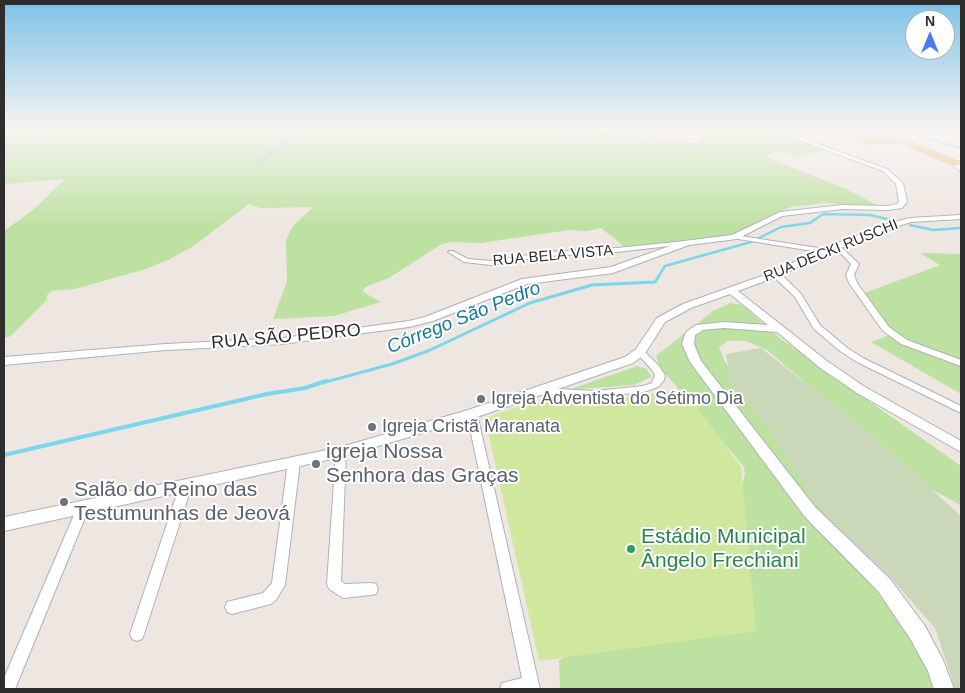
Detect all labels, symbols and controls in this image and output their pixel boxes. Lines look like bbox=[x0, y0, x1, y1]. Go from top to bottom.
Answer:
north arrow bbox=[905, 10, 955, 60]
text: N bbox=[925, 13, 935, 29]
street label: RUA DECKI RUSCHI bbox=[761, 216, 901, 286]
street label: RUA BELA VISTA bbox=[492, 242, 614, 270]
water label: Córrego São Pedro bbox=[384, 277, 544, 359]
street label: RUA SÃO PEDRO bbox=[210, 320, 362, 354]
place label: Igreja Adventista do Sétimo Dia bbox=[491, 388, 743, 410]
marker: Igreja Adventista do Sétimo Dia bbox=[475, 393, 487, 405]
place label: Igreja Cristã Maranata bbox=[382, 416, 560, 438]
marker: Igreja Cristã Maranata bbox=[366, 421, 378, 433]
place label: igreja Nossa Senhora das Graças bbox=[326, 439, 519, 489]
marker: igreja Nossa Senhora das Graças bbox=[310, 458, 322, 470]
place label: Salão do Reino das Testumunhas de Jeová bbox=[74, 477, 290, 527]
marker: Salão do Reino das Testumunhas de Jeová bbox=[58, 496, 70, 508]
place label: Estádio Municipal Ângelo Frechiani bbox=[641, 524, 806, 574]
marker: Estádio Municipal Ângelo Frechiani bbox=[625, 543, 637, 555]

